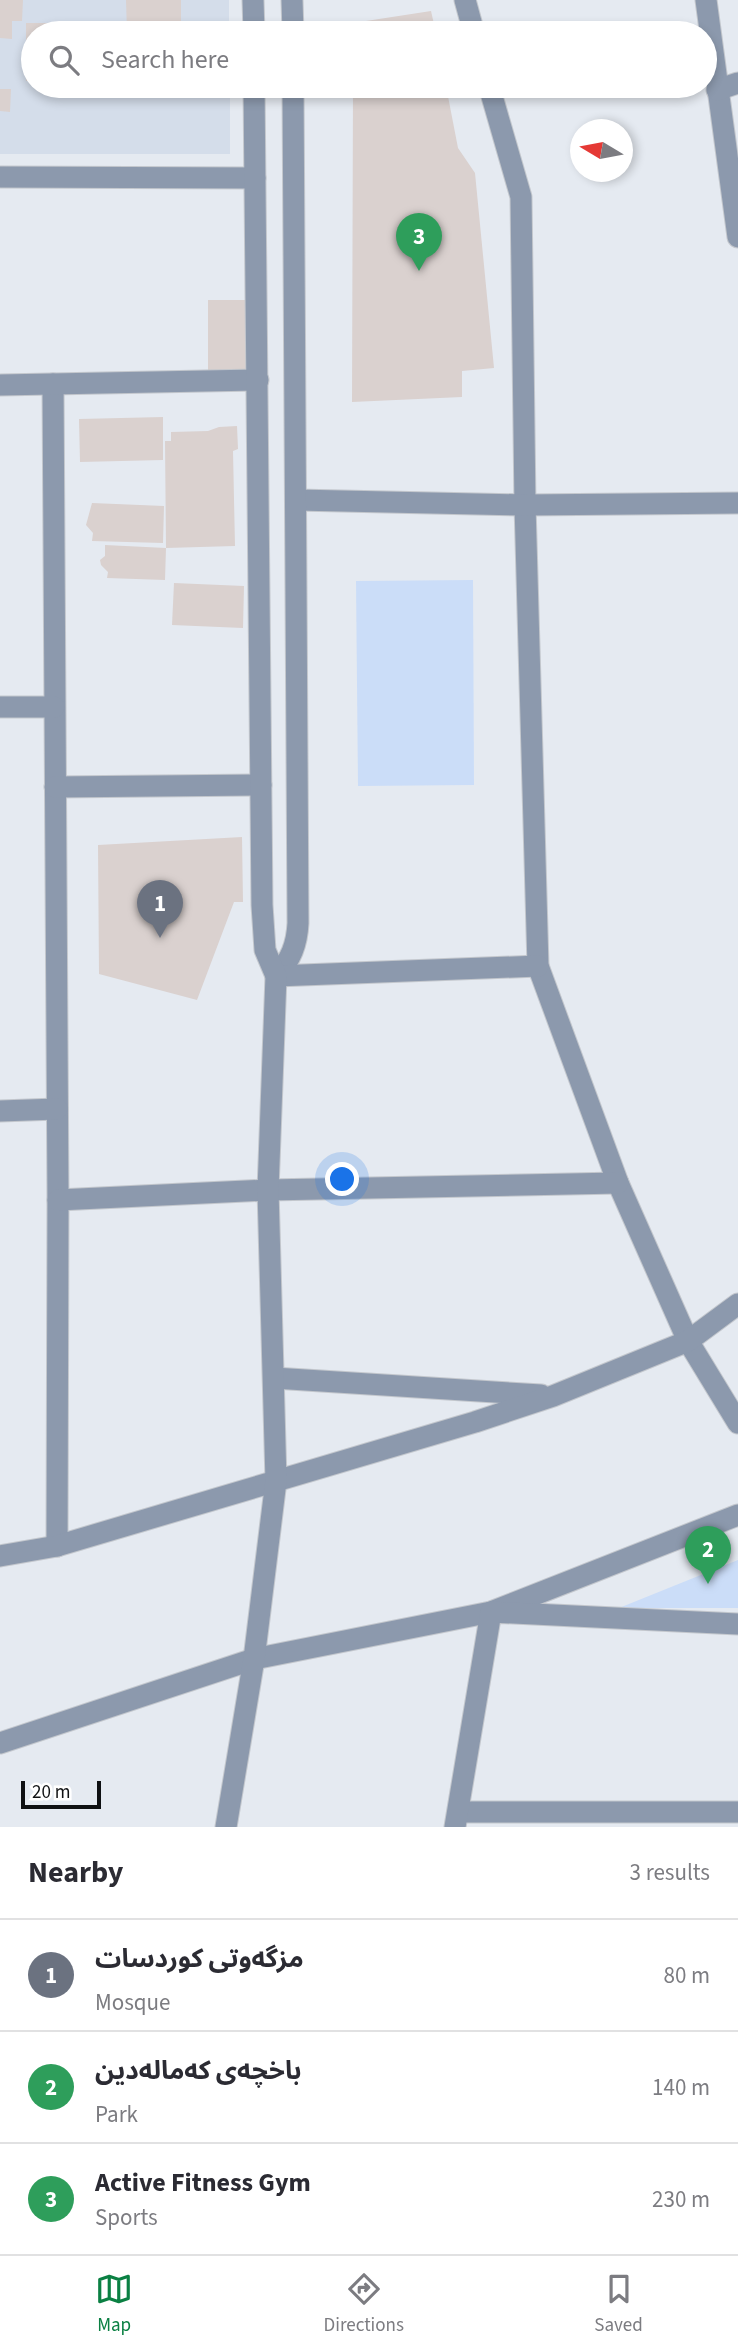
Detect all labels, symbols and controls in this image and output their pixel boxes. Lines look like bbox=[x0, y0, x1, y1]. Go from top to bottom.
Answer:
search box bbox=[21, 21, 717, 98]
icon: search bbox=[45, 41, 83, 79]
text: Search here bbox=[101, 41, 229, 78]
north arrow bbox=[570, 119, 633, 182]
pin: 3 bbox=[396, 213, 442, 271]
pin: 1 bbox=[137, 880, 183, 938]
your location bbox=[325, 1162, 359, 1196]
pin: 2 bbox=[685, 1526, 731, 1584]
scale bar bbox=[21, 1778, 102, 1810]
text: 20 m bbox=[32, 1779, 70, 1806]
text: Nearby bbox=[28, 1851, 123, 1894]
text: 3 results bbox=[630, 1856, 710, 1889]
text: مزگەوتی كوردسات bbox=[95, 1940, 304, 1977]
text: 1 bbox=[45, 1959, 57, 1992]
text: 80 m bbox=[663, 1959, 710, 1992]
text: Mosque bbox=[95, 1986, 170, 2019]
text: باخچەی کەمالەدین bbox=[95, 2052, 301, 2089]
text: 2 bbox=[45, 2071, 57, 2104]
text: 140 m bbox=[652, 2071, 710, 2104]
text: Park bbox=[95, 2098, 138, 2131]
text: Active Fitness Gym bbox=[95, 2164, 311, 2201]
text: 3 bbox=[45, 2183, 57, 2216]
text: 230 m bbox=[652, 2183, 710, 2216]
text: Sports bbox=[95, 2201, 158, 2234]
tab: Map bbox=[95, 2270, 133, 2339]
tab: Directions bbox=[324, 2270, 404, 2339]
tab: Saved bbox=[594, 2270, 643, 2339]

